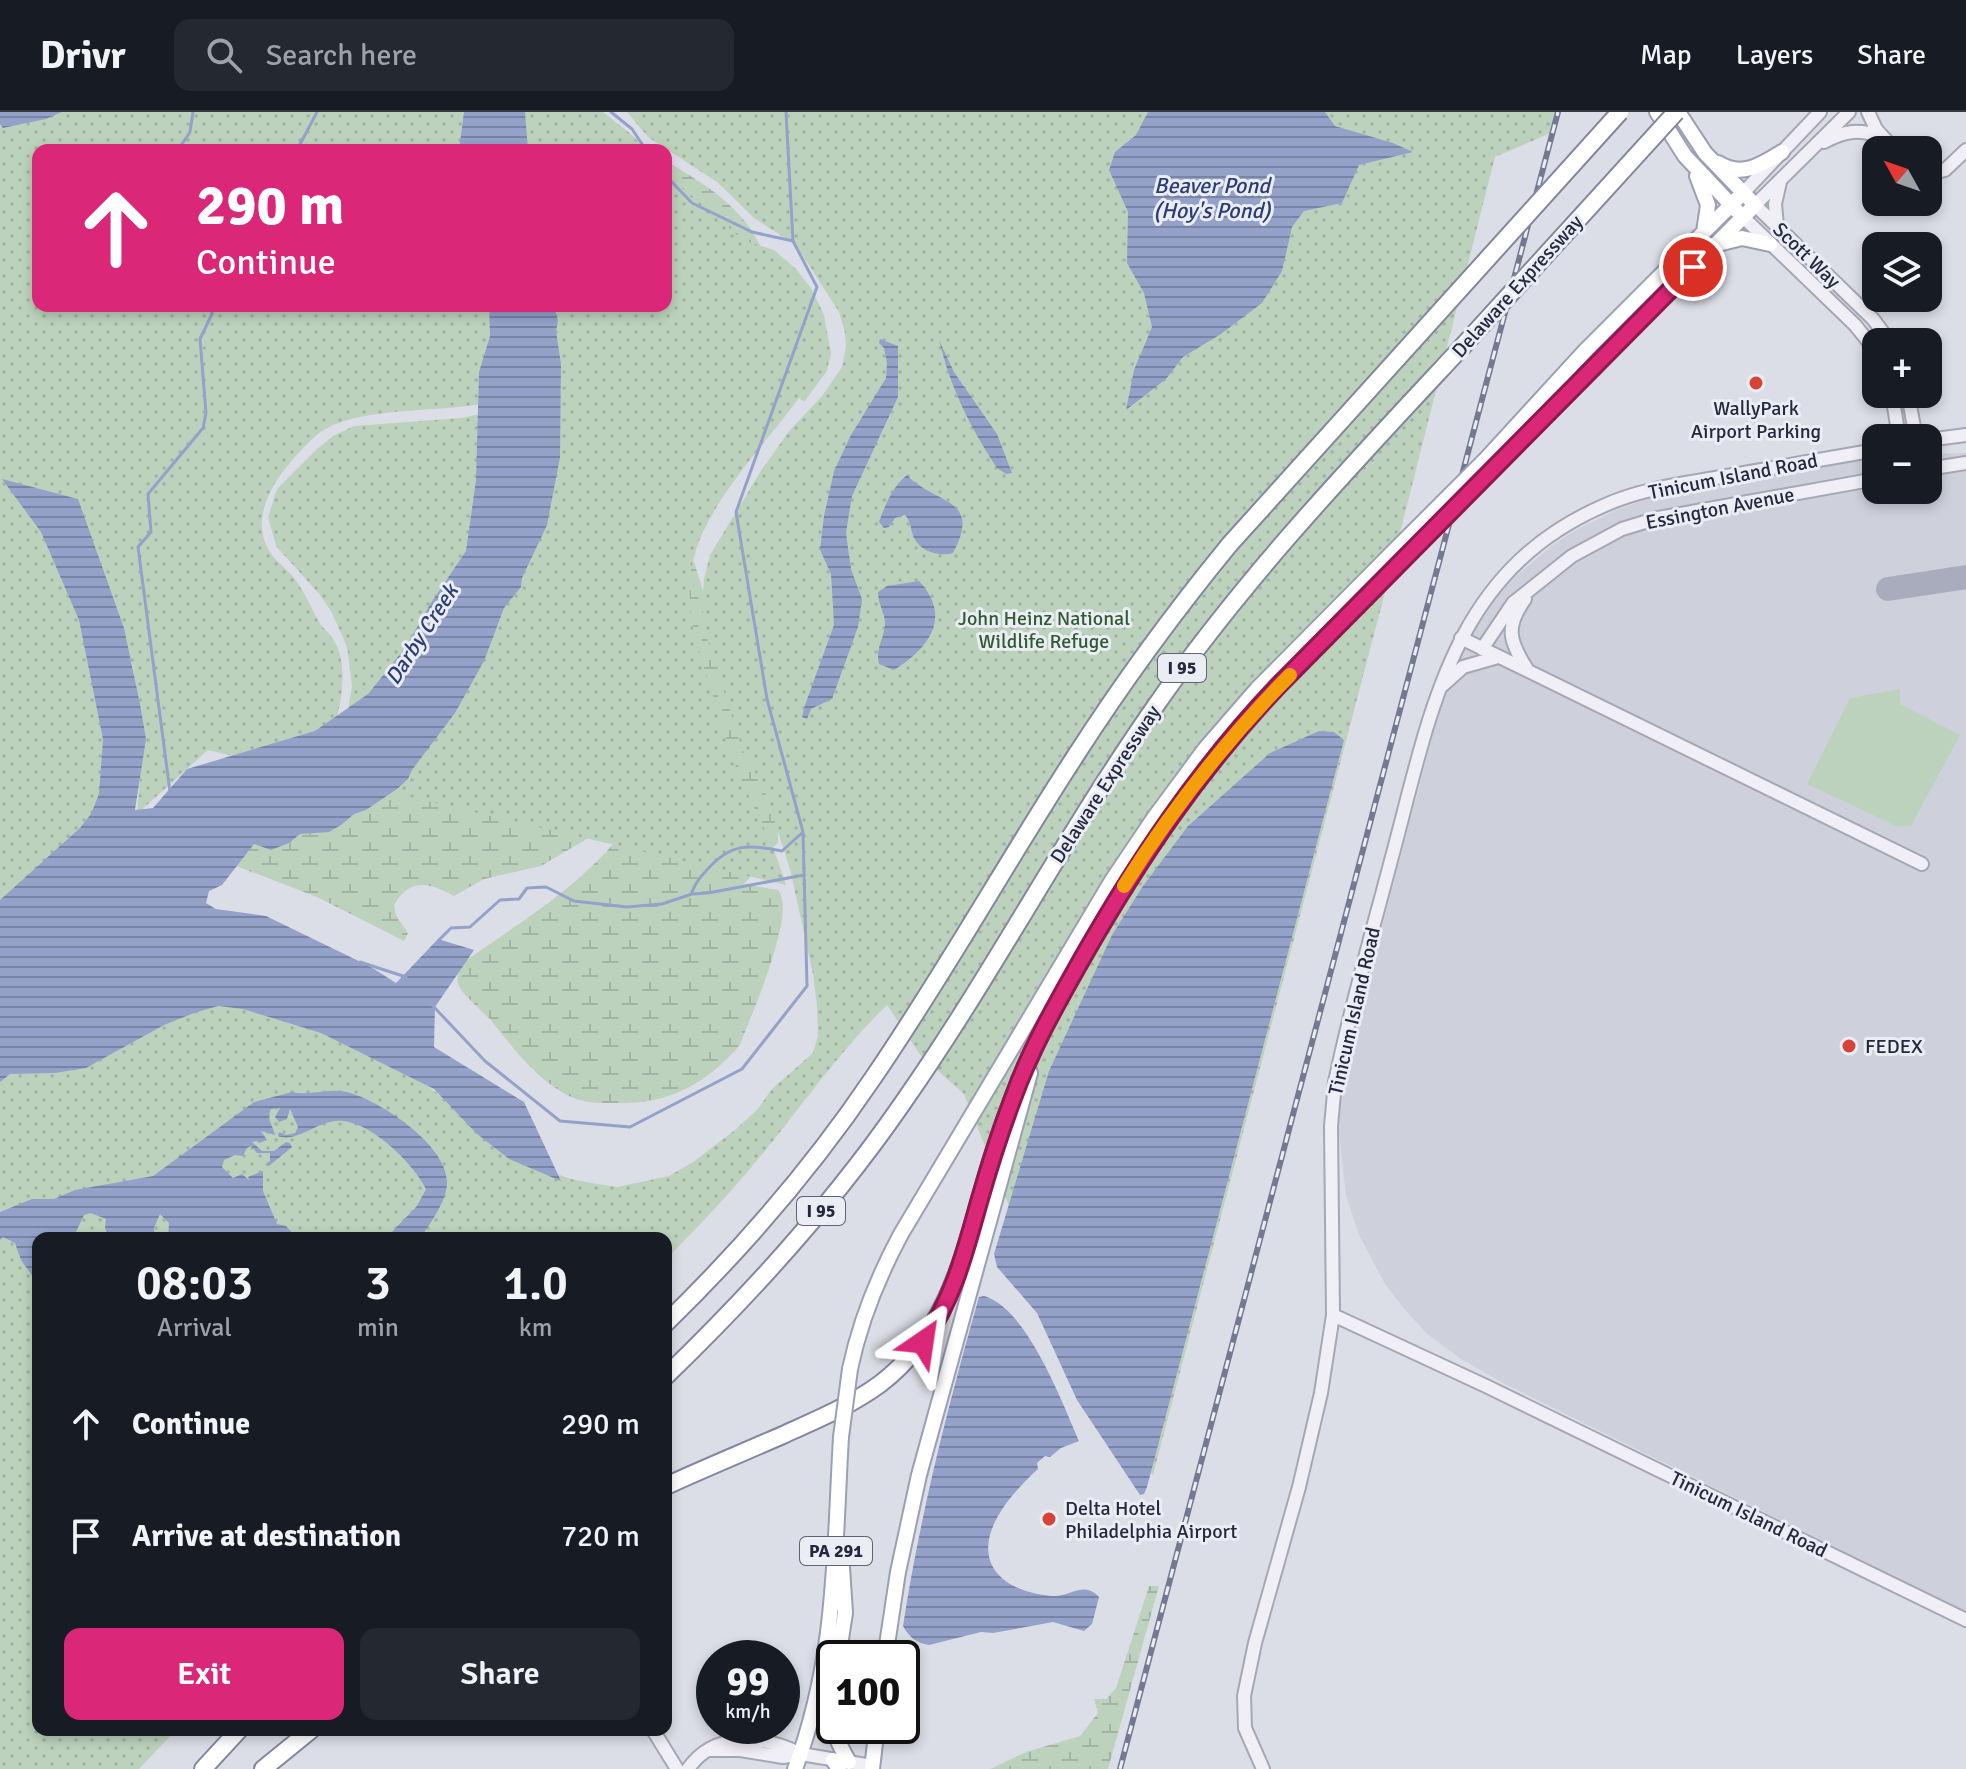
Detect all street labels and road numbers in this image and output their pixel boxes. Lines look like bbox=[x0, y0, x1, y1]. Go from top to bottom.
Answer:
street label: Delaware Expressway bbox=[1447, 209, 1589, 363]
street label: Scott Way bbox=[1768, 217, 1846, 294]
street label: Tinicum Island Road bbox=[1646, 448, 1820, 505]
street label: Essington Avenue bbox=[1644, 482, 1797, 535]
road number: I 95 bbox=[1158, 654, 1206, 682]
street label: Delaware Expressway bbox=[1045, 700, 1166, 868]
street label: Tinicum Island Road bbox=[1323, 925, 1386, 1098]
road number: I 95 bbox=[797, 1197, 845, 1225]
street label: Tinicum Island Road bbox=[1666, 1466, 1831, 1563]
road number: PA 291 bbox=[800, 1537, 872, 1565]

